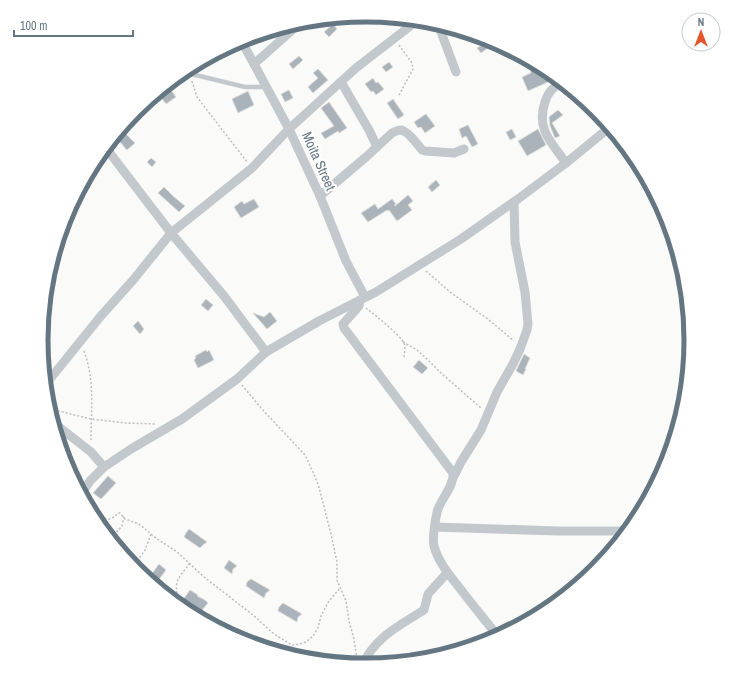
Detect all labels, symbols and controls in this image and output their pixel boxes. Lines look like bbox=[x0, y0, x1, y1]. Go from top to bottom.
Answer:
scale bar bbox=[14, 12, 133, 38]
north arrow bbox=[681, 12, 721, 52]
text: N bbox=[698, 15, 704, 29]
text: 100 m bbox=[20, 18, 47, 34]
street label: Moita Street bbox=[298, 129, 340, 193]

